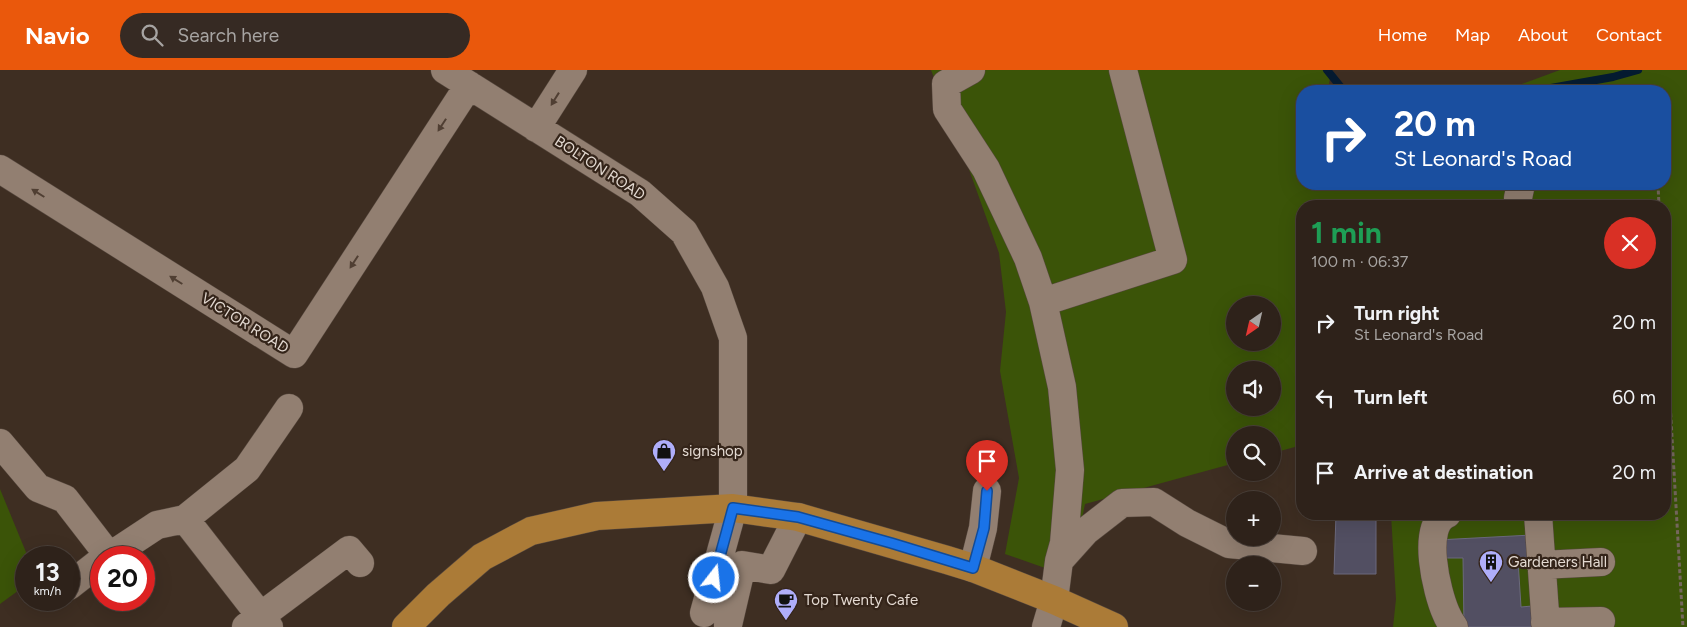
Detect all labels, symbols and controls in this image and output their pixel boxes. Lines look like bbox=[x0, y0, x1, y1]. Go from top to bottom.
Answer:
search box bbox=[120, 13, 470, 58]
text: Navio bbox=[25, 21, 90, 50]
icon: search bbox=[138, 21, 166, 49]
text: Search here bbox=[178, 24, 279, 47]
text: Home bbox=[1378, 24, 1427, 46]
text: Map bbox=[1455, 24, 1490, 46]
text: About bbox=[1518, 24, 1568, 46]
text: Contact bbox=[1596, 24, 1662, 46]
one-way arrow bbox=[550, 92, 559, 105]
text: 20 m bbox=[1394, 103, 1476, 145]
icon: right bbox=[1311, 105, 1376, 170]
one-way arrow bbox=[438, 119, 447, 132]
street label: BOLTON ROAD bbox=[551, 132, 649, 204]
text: St Leonard's Road bbox=[1394, 145, 1572, 172]
one-way arrow bbox=[32, 188, 45, 198]
text: 1 min bbox=[1311, 214, 1382, 251]
button: close bbox=[1604, 217, 1656, 269]
text: 100 m · 06:37 bbox=[1311, 252, 1408, 271]
one-way arrow bbox=[349, 255, 359, 268]
one-way arrow bbox=[169, 275, 182, 284]
street label: VICTOR ROAD bbox=[198, 289, 292, 357]
north arrow bbox=[1226, 296, 1281, 351]
map controls bbox=[1226, 296, 1281, 611]
text: Turn right bbox=[1354, 302, 1440, 325]
icon: right bbox=[1311, 309, 1339, 337]
text: 20 m bbox=[1612, 311, 1656, 334]
text: St Leonard's Road bbox=[1354, 325, 1483, 344]
button: sound bbox=[1226, 361, 1281, 416]
icon: left bbox=[1311, 384, 1339, 412]
text: Turn left bbox=[1354, 386, 1428, 409]
text: 60 m bbox=[1612, 386, 1656, 409]
button: search bbox=[1226, 426, 1281, 481]
shop icon: signshop bbox=[651, 438, 677, 472]
pin bbox=[966, 440, 1008, 491]
place label: signshop bbox=[682, 442, 743, 460]
icon: arrive bbox=[973, 447, 1001, 475]
icon: arrive bbox=[1311, 459, 1339, 487]
text: Arrive at destination bbox=[1354, 461, 1533, 484]
text: 20 m bbox=[1612, 461, 1656, 484]
button: + bbox=[1226, 491, 1281, 546]
speed limit sign: 20 bbox=[90, 546, 155, 611]
building icon: Gardeners Hall bbox=[1478, 549, 1504, 583]
position arrow bbox=[687, 551, 739, 603]
place label: Gardeners Hall bbox=[1508, 553, 1607, 571]
button: − bbox=[1226, 556, 1281, 611]
text: 13 bbox=[35, 557, 60, 587]
text: km/h bbox=[34, 584, 61, 598]
cafe icon: Top Twenty Cafe bbox=[773, 587, 799, 621]
place label: Top Twenty Cafe bbox=[804, 591, 918, 609]

